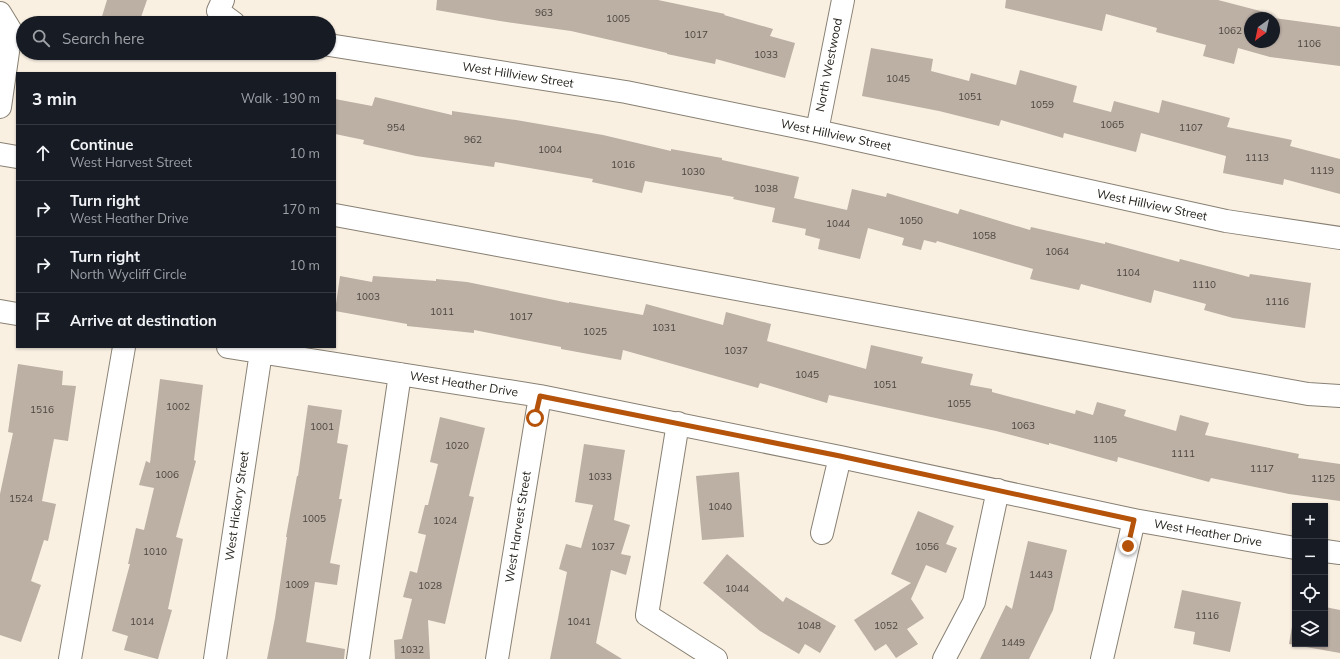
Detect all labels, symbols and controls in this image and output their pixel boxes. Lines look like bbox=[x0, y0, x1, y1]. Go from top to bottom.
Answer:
house number: 963 bbox=[535, 6, 553, 19]
house number: 1005 bbox=[606, 12, 630, 25]
north arrow bbox=[1244, 12, 1280, 48]
search box bbox=[16, 16, 336, 60]
street label: North Westwood bbox=[812, 17, 845, 113]
house number: 1062 bbox=[1218, 24, 1242, 37]
icon: search bbox=[30, 27, 52, 49]
house number: 1017 bbox=[684, 28, 708, 41]
text: Search here bbox=[62, 29, 144, 48]
house number: 1106 bbox=[1297, 37, 1321, 50]
house number: 1033 bbox=[754, 48, 778, 61]
street label: West Hillview Street bbox=[461, 58, 575, 91]
house number: 1045 bbox=[886, 72, 910, 85]
text: 3 min bbox=[32, 88, 77, 109]
text: Walk · 190 m bbox=[241, 90, 320, 106]
house number: 1051 bbox=[958, 90, 982, 103]
house number: 1059 bbox=[1030, 98, 1054, 111]
street label: West Hillview Street bbox=[779, 115, 893, 154]
house number: 1065 bbox=[1100, 118, 1124, 131]
house number: 954 bbox=[387, 121, 405, 134]
house number: 1107 bbox=[1179, 121, 1203, 134]
house number: 962 bbox=[464, 133, 482, 146]
text: Continue bbox=[70, 135, 133, 154]
icon: ahead bbox=[32, 142, 54, 164]
house number: 1004 bbox=[538, 143, 562, 156]
text: 10 m bbox=[290, 145, 320, 161]
house number: 1113 bbox=[1245, 151, 1269, 164]
text: West Harvest Street bbox=[70, 154, 192, 170]
house number: 1016 bbox=[611, 158, 635, 171]
house number: 1119 bbox=[1310, 164, 1334, 177]
house number: 1030 bbox=[681, 165, 705, 178]
house number: 1038 bbox=[754, 182, 778, 195]
street label: West Hillview Street bbox=[1095, 185, 1209, 224]
text: Turn right bbox=[70, 191, 140, 210]
icon: right bbox=[32, 198, 54, 220]
text: 170 m bbox=[282, 201, 320, 217]
text: West Heather Drive bbox=[70, 210, 189, 226]
house number: 1050 bbox=[899, 214, 923, 227]
house number: 1044 bbox=[826, 217, 850, 230]
house number: 1058 bbox=[972, 229, 996, 242]
house number: 1064 bbox=[1045, 245, 1069, 258]
text: Turn right bbox=[70, 247, 140, 266]
icon: right bbox=[32, 254, 54, 276]
text: 10 m bbox=[290, 257, 320, 273]
text: North Wycliff Circle bbox=[70, 266, 186, 282]
house number: 1104 bbox=[1116, 266, 1140, 279]
house number: 1110 bbox=[1192, 278, 1216, 291]
house number: 1003 bbox=[356, 290, 380, 303]
house number: 1116 bbox=[1265, 295, 1289, 308]
house number: 1011 bbox=[430, 305, 454, 318]
icon: arrive bbox=[32, 310, 54, 332]
house number: 1017 bbox=[509, 310, 533, 323]
text: Arrive at destination bbox=[70, 311, 217, 330]
house number: 1031 bbox=[652, 321, 676, 334]
house number: 1025 bbox=[583, 325, 607, 338]
house number: 1037 bbox=[724, 344, 748, 357]
street label: West Heather Drive bbox=[409, 368, 519, 399]
house number: 1045 bbox=[795, 368, 819, 381]
house number: 1051 bbox=[873, 378, 897, 391]
house number: 1055 bbox=[947, 397, 971, 410]
house number: 1002 bbox=[166, 400, 190, 413]
house number: 1516 bbox=[30, 403, 54, 416]
route start bbox=[526, 409, 544, 427]
house number: 1063 bbox=[1011, 419, 1035, 432]
house number: 1001 bbox=[310, 420, 334, 433]
house number: 1105 bbox=[1093, 433, 1117, 446]
house number: 1020 bbox=[445, 439, 469, 452]
house number: 1111 bbox=[1171, 447, 1195, 460]
street label: West Hickory Street bbox=[221, 450, 252, 562]
house number: 1117 bbox=[1250, 462, 1274, 475]
house number: 1006 bbox=[155, 468, 179, 481]
street label: West Harvest Street bbox=[501, 470, 534, 584]
house number: 1033 bbox=[588, 470, 612, 483]
house number: 1125 bbox=[1311, 472, 1335, 485]
house number: 1524 bbox=[9, 492, 33, 505]
house number: 1040 bbox=[708, 500, 732, 513]
map controls bbox=[1292, 503, 1328, 647]
button: + bbox=[1292, 503, 1328, 539]
house number: 1005 bbox=[302, 512, 326, 525]
house number: 1024 bbox=[433, 514, 457, 527]
street label: West Heather Drive bbox=[1153, 516, 1263, 549]
route end bbox=[1119, 537, 1137, 555]
button: − bbox=[1292, 539, 1328, 575]
house number: 1037 bbox=[591, 540, 615, 553]
house number: 1056 bbox=[915, 540, 939, 553]
house number: 1010 bbox=[143, 545, 167, 558]
house number: 1443 bbox=[1029, 568, 1053, 581]
button: locate bbox=[1292, 575, 1328, 611]
house number: 1009 bbox=[285, 578, 309, 591]
house number: 1028 bbox=[418, 579, 442, 592]
house number: 1044 bbox=[725, 582, 749, 595]
house number: 1116 bbox=[1195, 609, 1219, 622]
button: layers bbox=[1292, 611, 1328, 647]
house number: 1014 bbox=[130, 615, 154, 628]
house number: 1041 bbox=[567, 615, 591, 628]
house number: 1048 bbox=[797, 619, 821, 632]
house number: 1052 bbox=[874, 619, 898, 632]
house number: 1449 bbox=[1001, 636, 1025, 649]
house number: 1032 bbox=[400, 643, 424, 656]

